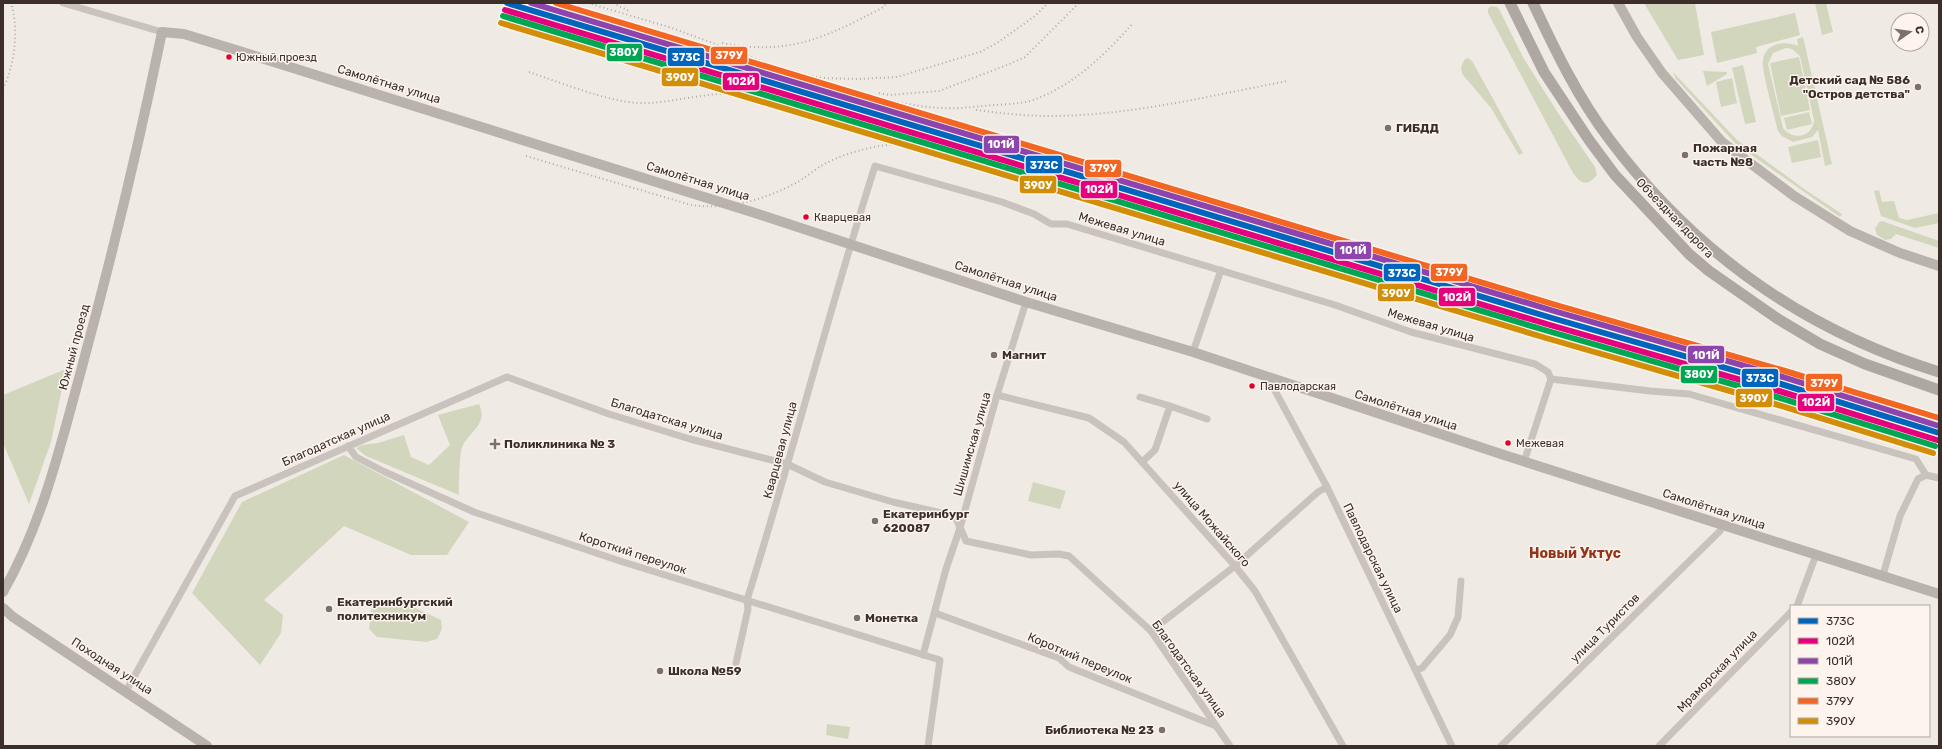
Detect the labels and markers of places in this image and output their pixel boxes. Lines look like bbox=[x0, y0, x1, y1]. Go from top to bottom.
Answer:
place label: Южный проезд bbox=[236, 51, 317, 64]
marker: Южный проезд bbox=[224, 52, 234, 62]
place label: Детский сад № 586 "Остров детства" bbox=[1789, 73, 1910, 101]
marker: Детский сад № 586 "Остров детства" bbox=[1913, 82, 1923, 92]
place label: ГИБДД bbox=[1396, 121, 1439, 135]
marker: ГИБДД bbox=[1383, 123, 1393, 133]
place label: Пожарная часть №8 bbox=[1693, 141, 1757, 169]
marker: Пожарная часть №8 bbox=[1680, 150, 1690, 160]
place label: Кварцевая bbox=[814, 211, 871, 224]
marker: Кварцевая bbox=[801, 212, 811, 222]
place label: Магнит bbox=[1002, 348, 1047, 362]
marker: Магнит bbox=[989, 350, 999, 360]
place label: Павлодарская bbox=[1260, 380, 1336, 393]
marker: Павлодарская bbox=[1247, 381, 1257, 391]
place label: Поликлиника № 3 bbox=[504, 437, 615, 451]
place label: Межевая bbox=[1516, 437, 1564, 450]
marker: Поликлиника № 3 bbox=[489, 438, 501, 450]
marker: Межевая bbox=[1503, 438, 1513, 448]
place label: Екатеринбург 620087 bbox=[883, 507, 970, 535]
marker: Екатеринбург 620087 bbox=[870, 516, 880, 526]
place label: Екатеринбургский политехникум bbox=[337, 595, 453, 623]
marker: Екатеринбургский политехникум bbox=[324, 604, 334, 614]
place label: Монетка bbox=[865, 611, 918, 625]
marker: Монетка bbox=[852, 613, 862, 623]
place label: Школа №59 bbox=[668, 664, 742, 678]
marker: Школа №59 bbox=[655, 666, 665, 676]
place label: Библиотека № 23 bbox=[1045, 723, 1154, 737]
marker: Библиотека № 23 bbox=[1157, 725, 1167, 735]

